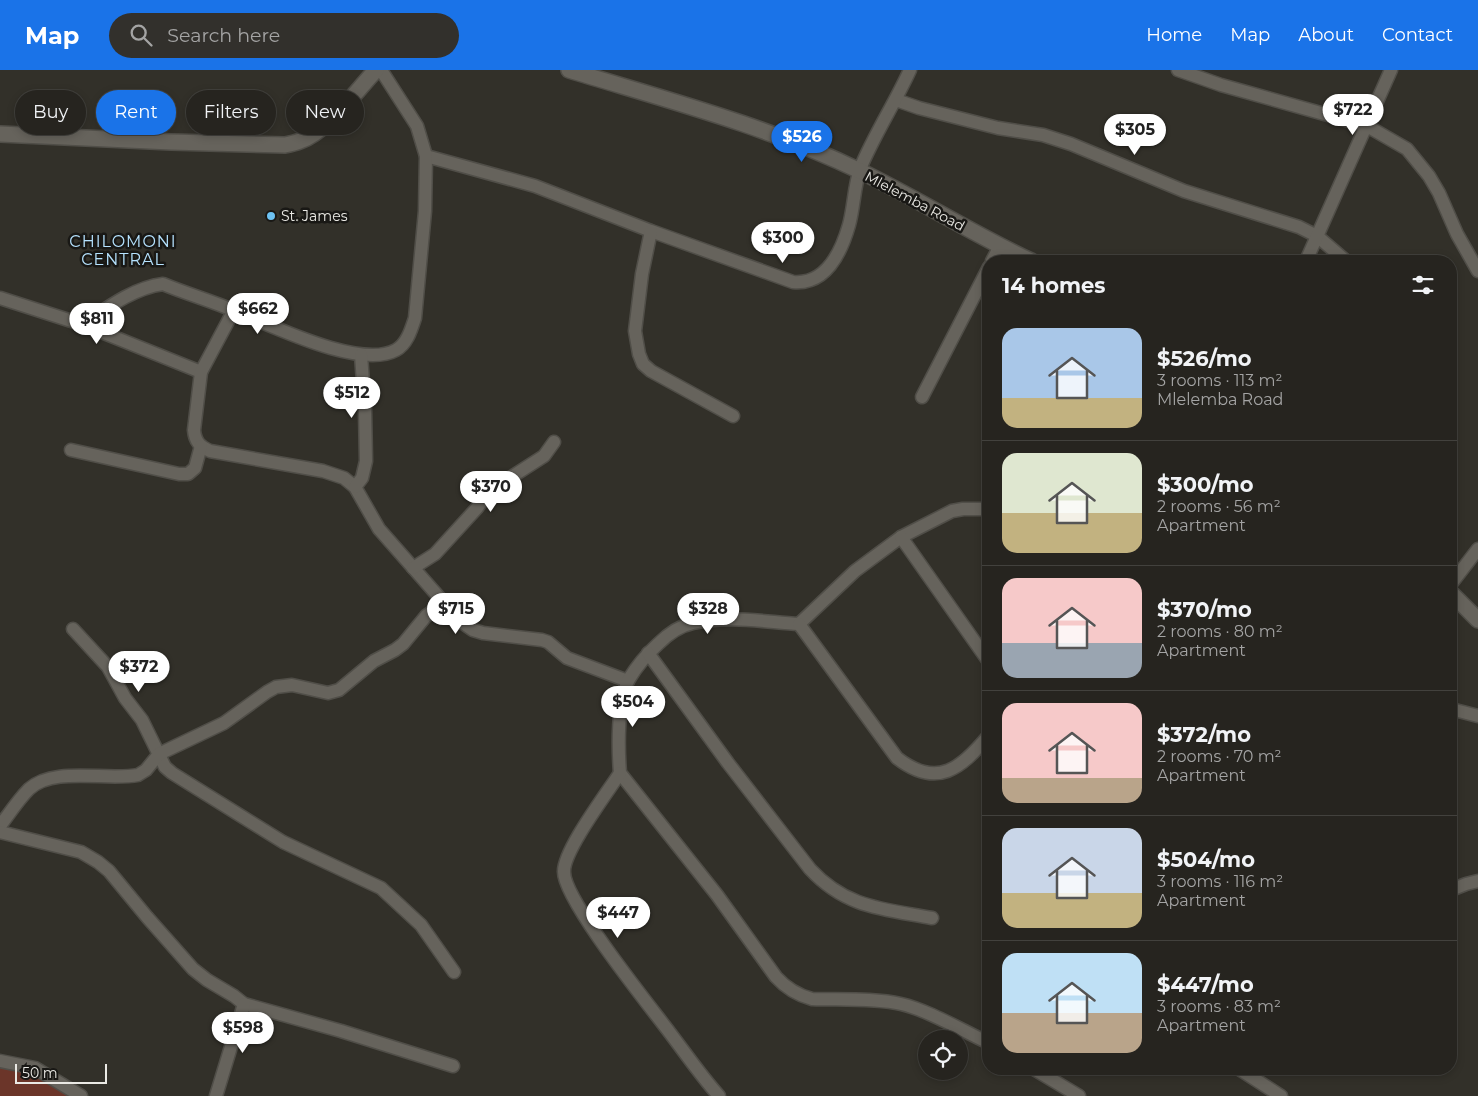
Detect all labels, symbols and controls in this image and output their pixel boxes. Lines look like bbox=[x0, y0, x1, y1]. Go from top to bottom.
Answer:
search box bbox=[109, 13, 459, 58]
text: Map bbox=[25, 21, 79, 50]
icon: search bbox=[127, 21, 155, 49]
text: Search here bbox=[167, 24, 280, 47]
text: Home bbox=[1146, 24, 1202, 46]
text: Map bbox=[1230, 24, 1270, 46]
text: About bbox=[1298, 24, 1354, 46]
text: Contact bbox=[1382, 24, 1453, 46]
chip: Buy bbox=[15, 90, 86, 135]
chip: Rent bbox=[96, 90, 176, 135]
chip: Filters bbox=[186, 90, 276, 135]
chip: New bbox=[286, 90, 364, 135]
pin: $722 bbox=[1323, 93, 1383, 136]
text: $722 bbox=[1334, 100, 1372, 119]
pin: $305 bbox=[1105, 114, 1165, 156]
text: $305 bbox=[1115, 120, 1155, 139]
pin: $526 bbox=[772, 121, 832, 163]
text: $526 bbox=[782, 127, 822, 146]
street label: Mlelemba Road bbox=[862, 167, 968, 235]
place label: St. James bbox=[281, 207, 348, 225]
marker: St. James bbox=[265, 210, 277, 222]
pin: $300 bbox=[753, 222, 813, 264]
text: $300 bbox=[762, 228, 804, 247]
district label: CHILOMONI CENTRAL bbox=[69, 232, 177, 269]
icon: filters bbox=[1409, 271, 1437, 299]
text: 14 homes bbox=[1002, 273, 1106, 298]
pin: $662 bbox=[228, 292, 288, 335]
text: $662 bbox=[238, 299, 278, 318]
pin: $811 bbox=[67, 302, 127, 345]
text: $811 bbox=[80, 309, 114, 328]
text: $526/mo bbox=[1157, 346, 1252, 371]
icon: home bbox=[1042, 348, 1102, 408]
text: 3 rooms · 113 m² bbox=[1157, 371, 1282, 390]
pin: $512 bbox=[322, 376, 382, 419]
text: $512 bbox=[334, 383, 370, 402]
text: Mlelemba Road bbox=[1157, 390, 1283, 409]
pin: $370 bbox=[461, 470, 521, 513]
text: $300/mo bbox=[1157, 472, 1254, 497]
icon: home bbox=[1042, 473, 1102, 533]
text: $370 bbox=[471, 477, 511, 496]
text: 2 rooms · 56 m² bbox=[1157, 497, 1281, 516]
text: Apartment bbox=[1157, 516, 1246, 535]
pin: $715 bbox=[426, 592, 486, 635]
pin: $328 bbox=[678, 592, 738, 635]
text: $370/mo bbox=[1157, 597, 1252, 622]
icon: home bbox=[1042, 598, 1102, 658]
text: $715 bbox=[438, 599, 474, 618]
text: $328 bbox=[688, 599, 728, 618]
text: 2 rooms · 80 m² bbox=[1157, 622, 1283, 641]
text: Apartment bbox=[1157, 641, 1246, 660]
pin: $372 bbox=[109, 650, 169, 693]
text: $372 bbox=[120, 657, 158, 676]
pin: $504 bbox=[603, 686, 663, 728]
text: $504 bbox=[612, 692, 654, 711]
text: $372/mo bbox=[1157, 722, 1251, 747]
icon: home bbox=[1042, 723, 1102, 783]
text: 2 rooms · 70 m² bbox=[1157, 747, 1282, 766]
text: Apartment bbox=[1157, 766, 1246, 785]
text: $504/mo bbox=[1157, 847, 1255, 872]
icon: home bbox=[1042, 848, 1102, 908]
text: 3 rooms · 116 m² bbox=[1157, 872, 1283, 891]
text: Apartment bbox=[1157, 891, 1246, 910]
pin: $447 bbox=[588, 896, 648, 939]
text: $447 bbox=[597, 903, 639, 922]
text: $447/mo bbox=[1157, 972, 1254, 997]
icon: home bbox=[1042, 973, 1102, 1033]
text: 3 rooms · 83 m² bbox=[1157, 997, 1281, 1016]
pin: $598 bbox=[213, 1012, 273, 1054]
text: Apartment bbox=[1157, 1016, 1246, 1035]
text: $598 bbox=[223, 1018, 263, 1037]
map controls bbox=[918, 1030, 968, 1080]
button: locate bbox=[918, 1030, 968, 1080]
scale bar bbox=[15, 1061, 108, 1084]
text: 50 m bbox=[22, 1064, 58, 1082]

